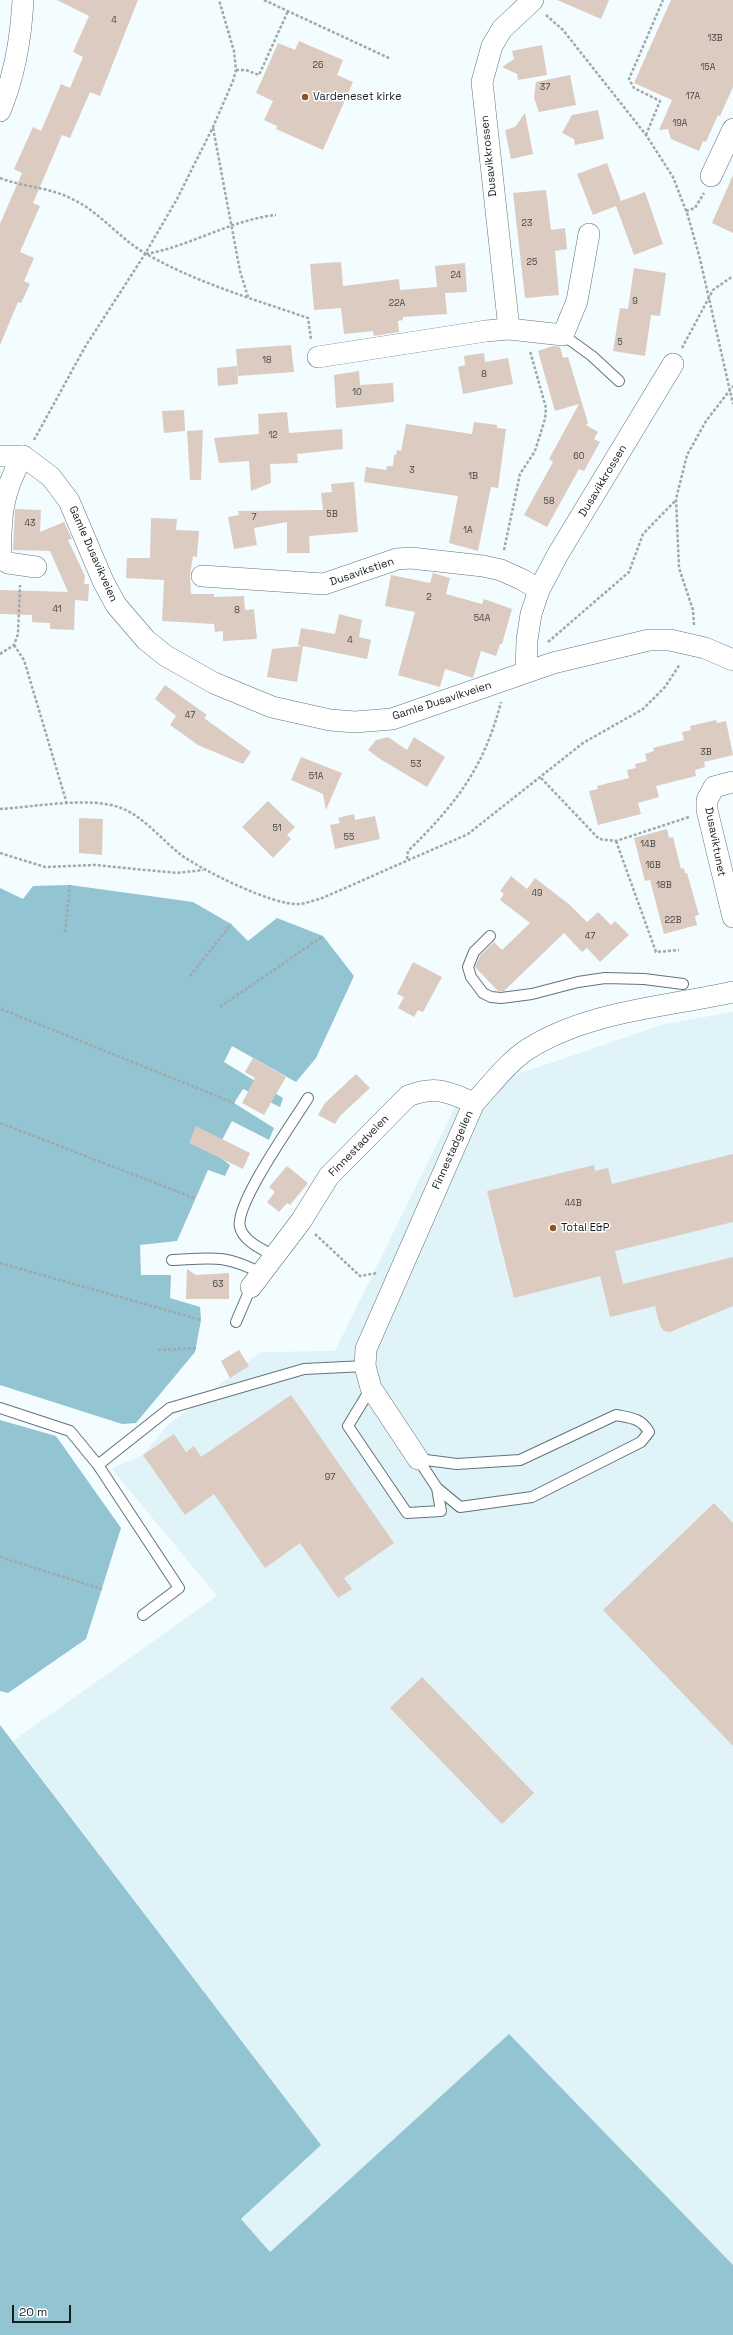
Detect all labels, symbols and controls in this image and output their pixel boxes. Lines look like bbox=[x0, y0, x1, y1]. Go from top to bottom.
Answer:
house number: 4 bbox=[111, 16, 117, 26]
house number: 13B bbox=[707, 34, 723, 44]
house number: 26 bbox=[313, 61, 323, 71]
house number: 15A bbox=[701, 63, 715, 73]
house number: 37 bbox=[540, 83, 550, 93]
place label: Vardeneset kirke bbox=[313, 90, 401, 104]
marker: Vardeneset kirke bbox=[300, 92, 310, 102]
house number: 17A bbox=[686, 92, 700, 102]
street label: Dusavikkrossen bbox=[478, 115, 500, 197]
house number: 19A bbox=[673, 119, 687, 129]
house number: 23 bbox=[522, 219, 532, 229]
house number: 25 bbox=[527, 258, 537, 268]
house number: 24 bbox=[451, 271, 461, 281]
house number: 9 bbox=[632, 297, 638, 307]
house number: 22A bbox=[389, 299, 405, 309]
house number: 5 bbox=[617, 338, 623, 348]
house number: 18 bbox=[262, 356, 272, 366]
house number: 8 bbox=[481, 370, 487, 380]
house number: 10 bbox=[352, 388, 362, 398]
house number: 12 bbox=[268, 431, 278, 441]
street label: Dusavikkrossen bbox=[576, 443, 630, 519]
house number: 60 bbox=[573, 452, 585, 462]
house number: 3 bbox=[409, 466, 415, 476]
house number: 1B bbox=[468, 472, 478, 482]
house number: 58 bbox=[544, 497, 554, 507]
street label: Gamle Dusavikveien bbox=[66, 504, 120, 604]
house number: 5B bbox=[326, 510, 338, 520]
house number: 7 bbox=[251, 513, 257, 523]
house number: 43 bbox=[24, 519, 36, 529]
house number: 1A bbox=[463, 526, 473, 536]
street label: Dusavikstien bbox=[328, 555, 396, 589]
house number: 2 bbox=[426, 593, 432, 603]
house number: 41 bbox=[52, 605, 62, 615]
house number: 8 bbox=[234, 606, 240, 616]
house number: 54A bbox=[474, 614, 490, 624]
house number: 4 bbox=[347, 636, 353, 646]
street label: Gamle Dusavikveien bbox=[391, 679, 493, 723]
house number: 47 bbox=[185, 711, 195, 721]
house number: 3B bbox=[700, 748, 712, 758]
house number: 53 bbox=[411, 760, 421, 770]
house number: 51A bbox=[309, 772, 323, 782]
street label: Dusaviktunet bbox=[702, 806, 728, 878]
house number: 51 bbox=[272, 824, 282, 834]
house number: 55 bbox=[344, 833, 354, 843]
house number: 14B bbox=[640, 840, 656, 850]
house number: 16B bbox=[645, 861, 661, 871]
house number: 18B bbox=[656, 881, 672, 891]
house number: 49 bbox=[531, 889, 543, 899]
house number: 22B bbox=[665, 916, 681, 926]
house number: 47 bbox=[585, 932, 595, 942]
street label: Finnestadgeilen bbox=[430, 1109, 476, 1191]
street label: Finnestadveien bbox=[326, 1112, 392, 1180]
house number: 44B bbox=[564, 1199, 582, 1209]
place label: Total E&P bbox=[561, 1221, 609, 1235]
marker: Total E&P bbox=[548, 1223, 558, 1233]
house number: 63 bbox=[213, 1280, 223, 1290]
house number: 97 bbox=[325, 1473, 335, 1483]
scale bar bbox=[14, 2297, 73, 2323]
text: 20 m bbox=[19, 2304, 47, 2320]

